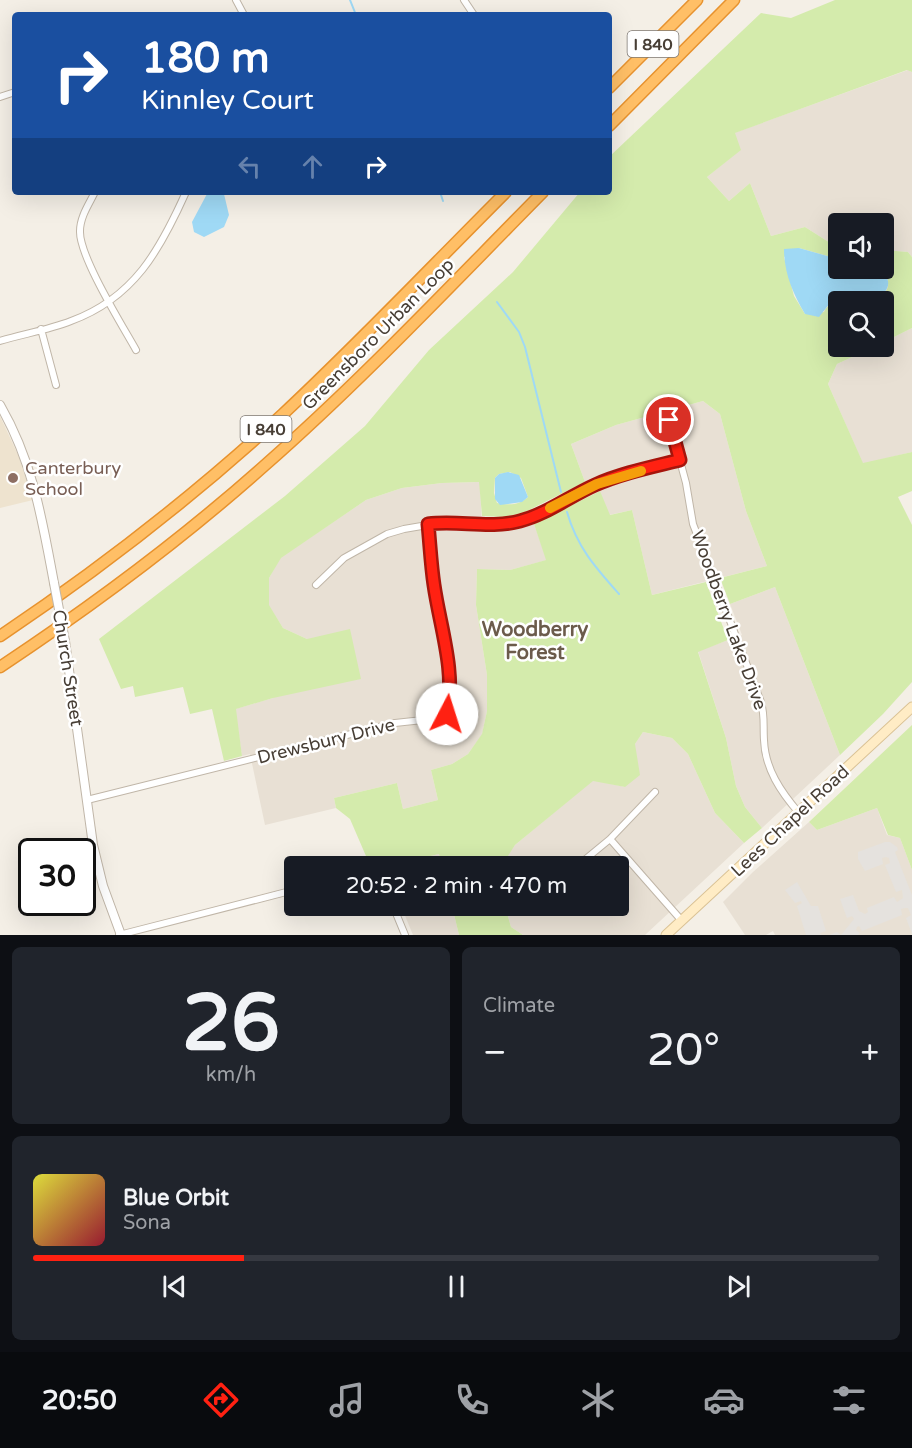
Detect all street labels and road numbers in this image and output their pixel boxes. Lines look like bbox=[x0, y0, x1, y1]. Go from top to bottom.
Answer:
road number: I 840 bbox=[628, 31, 678, 57]
street label: Greensboro Urban Loop bbox=[297, 253, 459, 415]
road number: I 840 bbox=[240, 416, 292, 442]
street label: Woodberry Lake Drive bbox=[686, 527, 772, 713]
street label: Church Street bbox=[48, 608, 88, 728]
street label: Drewsbury Drive bbox=[255, 713, 397, 769]
street label: Lees Chapel Road bbox=[726, 761, 854, 881]

